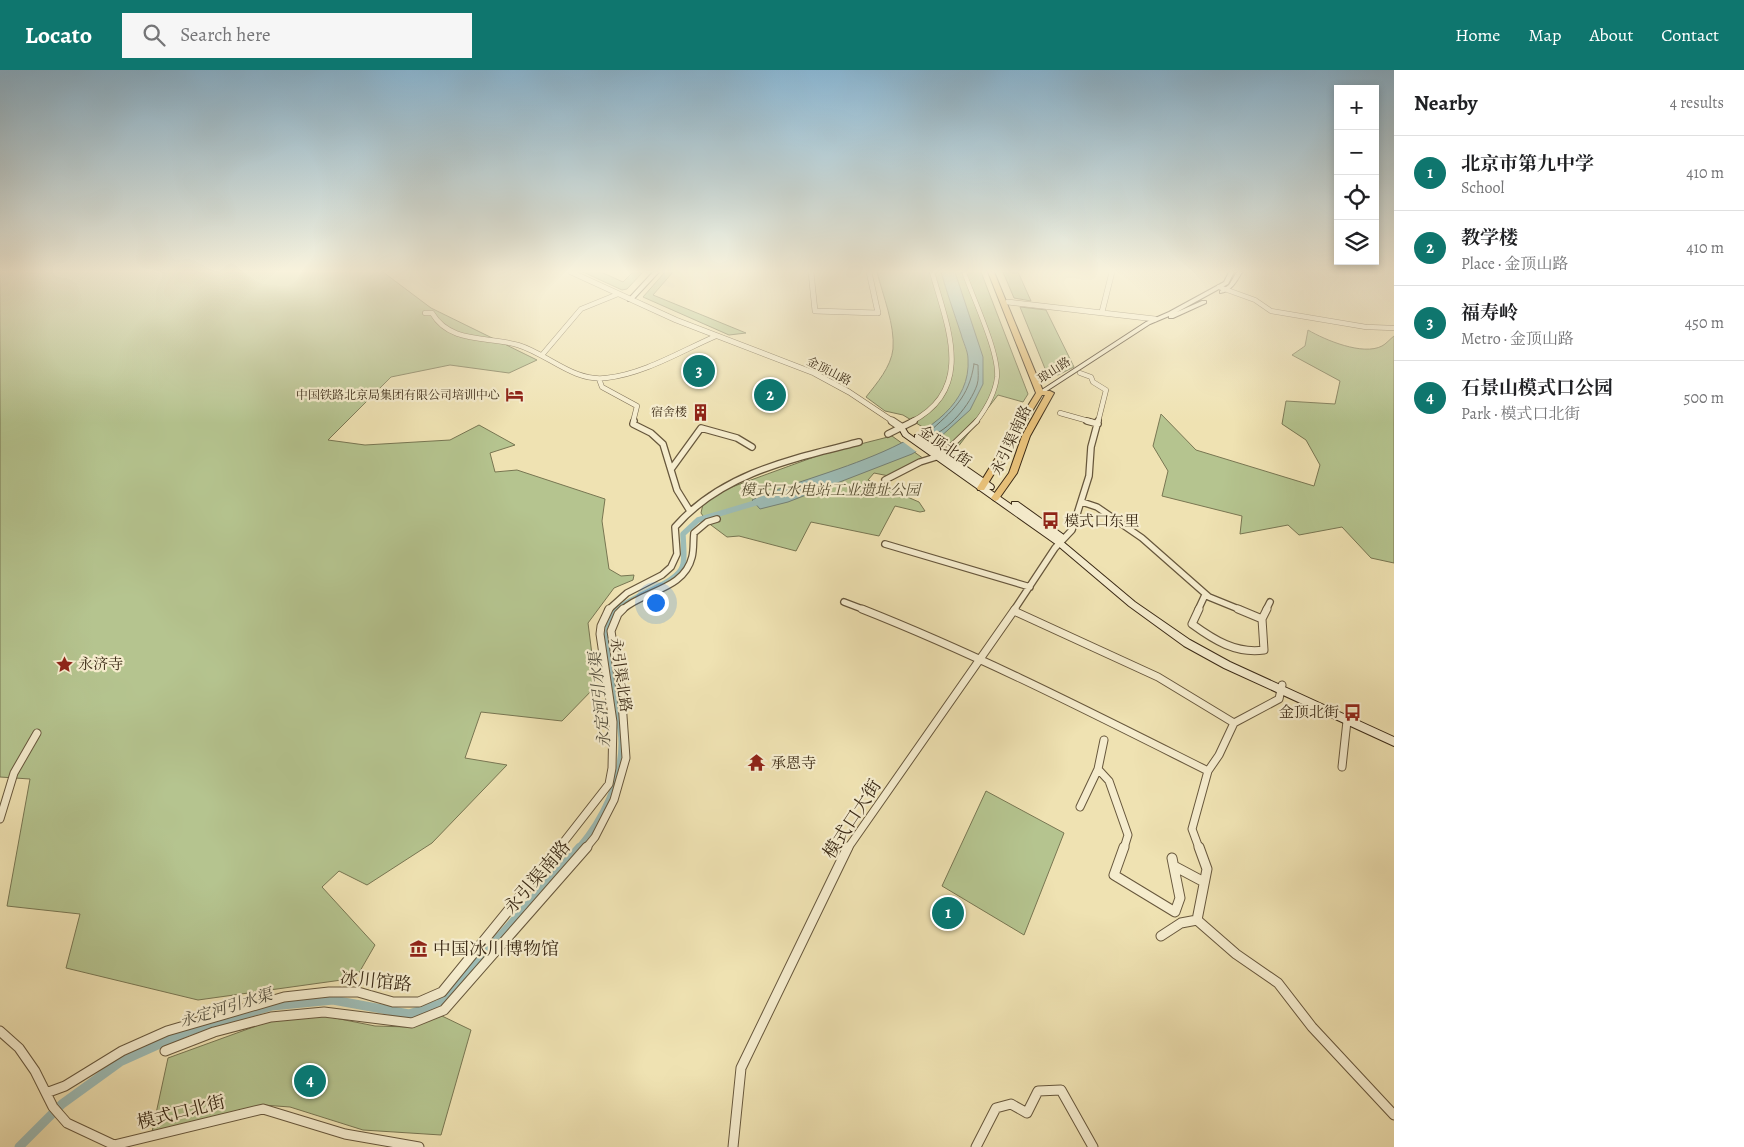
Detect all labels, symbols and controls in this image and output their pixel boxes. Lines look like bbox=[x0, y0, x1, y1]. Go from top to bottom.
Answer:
search box bbox=[122, 13, 472, 58]
text: Locato bbox=[25, 19, 92, 51]
icon: search bbox=[140, 21, 168, 49]
text: Search here bbox=[180, 22, 271, 48]
text: Home bbox=[1455, 23, 1500, 47]
text: Map bbox=[1528, 23, 1561, 47]
text: About bbox=[1589, 23, 1633, 47]
text: Contact bbox=[1661, 23, 1719, 47]
map controls bbox=[1334, 85, 1379, 265]
button: + bbox=[1334, 85, 1379, 130]
text: Nearby bbox=[1414, 89, 1477, 117]
text: 4 results bbox=[1670, 92, 1724, 114]
button: − bbox=[1334, 130, 1379, 175]
text: 北京市第九中学 bbox=[1461, 151, 1594, 177]
text: 1 bbox=[1427, 162, 1433, 184]
text: 410 m bbox=[1686, 162, 1724, 184]
button: locate bbox=[1334, 175, 1379, 220]
text: School bbox=[1461, 177, 1504, 199]
button: layers bbox=[1334, 220, 1379, 265]
text: 教学楼 bbox=[1461, 225, 1518, 251]
text: 2 bbox=[1426, 237, 1434, 259]
text: 410 m bbox=[1686, 237, 1724, 259]
text: Place · 金顶山路 bbox=[1461, 253, 1568, 275]
text: 福寿岭 bbox=[1461, 300, 1518, 326]
text: 3 bbox=[1427, 312, 1433, 334]
text: 450 m bbox=[1685, 312, 1724, 334]
text: Metro · 金顶山路 bbox=[1461, 328, 1574, 350]
pin: 3 bbox=[683, 352, 715, 390]
street label: 金顶山路 bbox=[804, 353, 854, 389]
street label: 琅山路 bbox=[1035, 353, 1073, 387]
text: 石景山模式口公园 bbox=[1461, 375, 1613, 401]
pin: 2 bbox=[754, 376, 786, 414]
hotel icon: 中国铁路北京局集团有限公司培训中心 bbox=[504, 385, 524, 405]
place label: 中国铁路北京局集团有限公司培训中心 bbox=[296, 387, 500, 403]
text: 4 bbox=[1426, 387, 1434, 409]
text: 500 m bbox=[1684, 387, 1724, 409]
building icon: 宿舍楼 bbox=[691, 402, 711, 422]
street label: 永引渠南路 bbox=[986, 402, 1036, 478]
text: Park · 模式口北街 bbox=[1461, 403, 1581, 425]
place label: 宿舍楼 bbox=[651, 404, 687, 420]
street label: 金顶北街 bbox=[915, 421, 975, 471]
park label: 模式口水电站工业遗址公园 bbox=[740, 480, 922, 500]
bus stop icon: 模式口东里 bbox=[1040, 511, 1060, 531]
place label: 模式口东里 bbox=[1064, 511, 1139, 531]
your location bbox=[643, 590, 669, 616]
street label: 永引渠北路 bbox=[606, 636, 636, 714]
water label: 永定河引水渠 bbox=[584, 649, 616, 749]
place icon: 永济寺 bbox=[54, 654, 74, 674]
place label: 永济寺 bbox=[78, 654, 123, 674]
place label: 金顶北街 bbox=[1279, 702, 1339, 722]
bus stop icon: 金顶北街 bbox=[1343, 702, 1363, 722]
temple icon: 承恩寺 bbox=[747, 753, 767, 773]
place label: 承恩寺 bbox=[771, 753, 816, 773]
street label: 模式口大街 bbox=[817, 775, 887, 863]
street label: 永引渠南路 bbox=[498, 835, 576, 919]
pin: 1 bbox=[932, 894, 964, 932]
place label: 中国冰川博物馆 bbox=[433, 937, 559, 961]
museum icon: 中国冰川博物馆 bbox=[409, 939, 429, 959]
street label: 冰川馆路 bbox=[339, 965, 413, 997]
water label: 永定河引水渠 bbox=[177, 983, 277, 1033]
pin: 4 bbox=[294, 1062, 326, 1100]
street label: 模式口北街 bbox=[134, 1089, 228, 1135]

